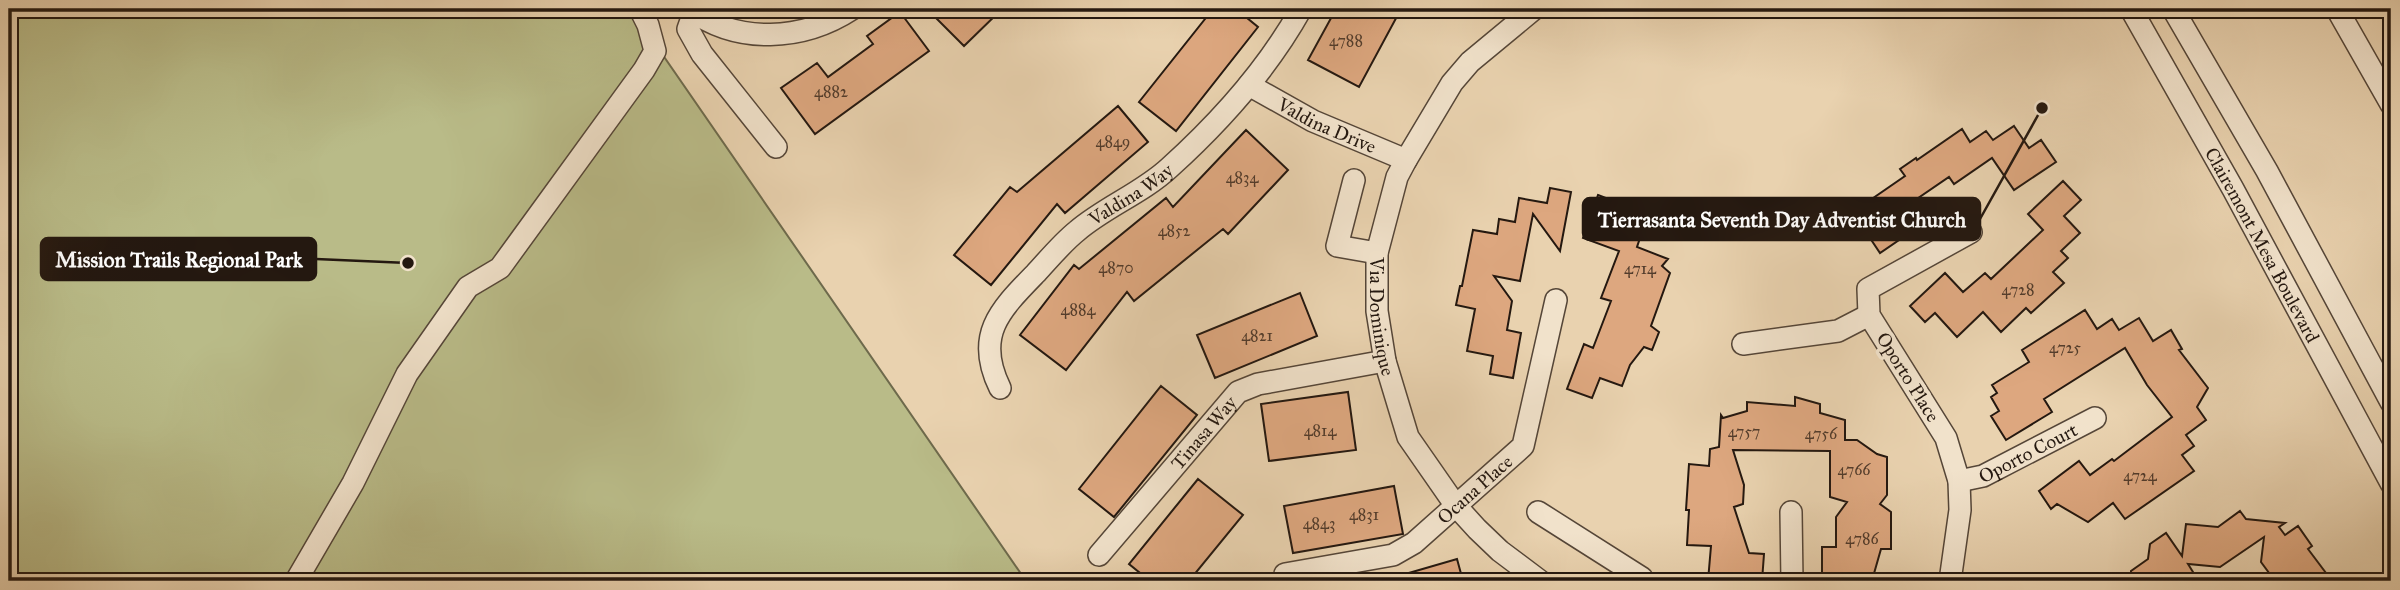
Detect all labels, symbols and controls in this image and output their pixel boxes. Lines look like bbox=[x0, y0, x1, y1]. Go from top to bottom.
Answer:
house number: 4788 bbox=[1329, 31, 1363, 50]
house number: 4882 bbox=[814, 82, 848, 101]
street label: Valdina Drive bbox=[1273, 92, 1380, 158]
house number: 4849 bbox=[1096, 132, 1130, 151]
street label: Clairemont Mesa Boulevard bbox=[2200, 143, 2325, 347]
street label: Valdina Way bbox=[1083, 158, 1178, 231]
house number: 4834 bbox=[1226, 168, 1259, 187]
callout: Tierrasanta Seventh Day Adventist Church bbox=[1583, 198, 1980, 240]
text: Tierrasanta Seventh Day Adventist Church bbox=[1597, 207, 1966, 233]
house number: 4852 bbox=[1158, 221, 1190, 240]
callout: Mission Trails Regional Park bbox=[41, 238, 316, 280]
text: Mission Trails Regional Park bbox=[55, 247, 304, 273]
street label: Via Dominique bbox=[1366, 256, 1400, 378]
house number: 4870 bbox=[1098, 258, 1134, 277]
house number: 4714 bbox=[1624, 259, 1657, 278]
house number: 4728 bbox=[2001, 280, 2035, 299]
house number: 4884 bbox=[1061, 300, 1097, 319]
house number: 4821 bbox=[1241, 326, 1273, 345]
street label: Oporto Place bbox=[1871, 328, 1945, 426]
house number: 4725 bbox=[2049, 338, 2082, 357]
street label: Tinasa Way bbox=[1166, 390, 1242, 474]
street label: Oporto Court bbox=[1975, 418, 2081, 488]
house number: 4814 bbox=[1304, 421, 1337, 440]
house number: 4757 bbox=[1728, 422, 1760, 441]
house number: 4756 bbox=[1805, 424, 1838, 443]
street label: Ocana Place bbox=[1432, 450, 1517, 529]
house number: 4766 bbox=[1837, 460, 1871, 479]
house number: 4724 bbox=[2123, 466, 2158, 485]
house number: 4831 bbox=[1349, 505, 1379, 524]
house number: 4843 bbox=[1303, 514, 1335, 533]
house number: 4786 bbox=[1845, 529, 1880, 548]

